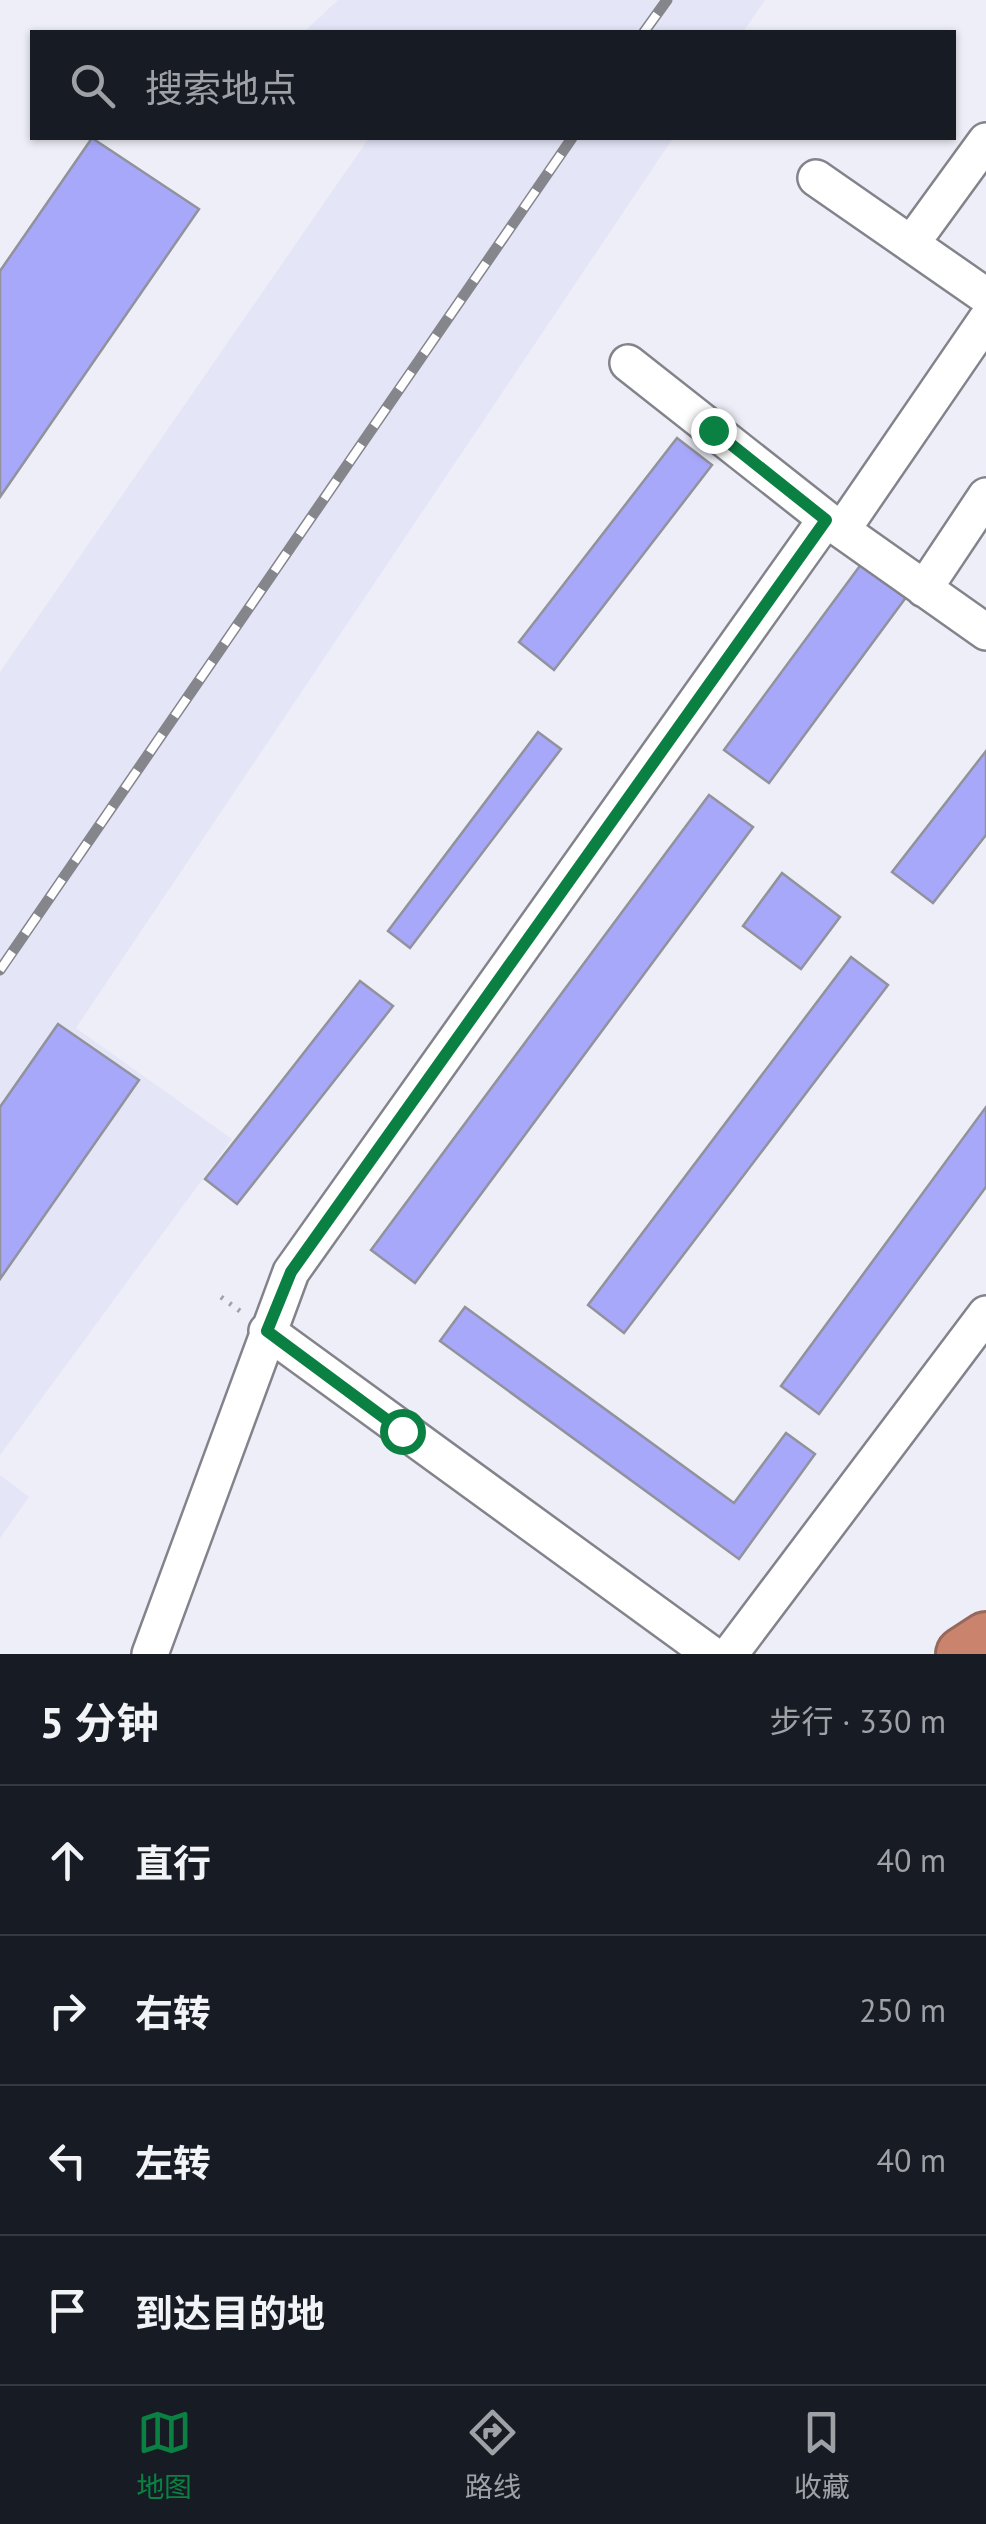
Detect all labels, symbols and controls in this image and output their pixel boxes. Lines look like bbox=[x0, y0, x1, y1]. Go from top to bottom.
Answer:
search box bbox=[30, 30, 956, 140]
icon: search bbox=[65, 58, 120, 113]
text: 搜索地点 bbox=[145, 63, 297, 112]
route end bbox=[691, 408, 737, 454]
route start bbox=[380, 1409, 426, 1455]
text: 5 分钟 bbox=[40, 1695, 158, 1750]
text: 步行 · 330 m bbox=[770, 1700, 946, 1742]
icon: ahead bbox=[40, 1833, 95, 1888]
text: 直行 bbox=[135, 1838, 211, 1887]
text: 40 m bbox=[877, 1839, 946, 1881]
icon: right bbox=[40, 1983, 95, 2038]
text: 右转 bbox=[135, 1988, 211, 2037]
text: 250 m bbox=[859, 1989, 946, 2031]
icon: left bbox=[40, 2133, 95, 2188]
text: 左转 bbox=[135, 2138, 211, 2187]
text: 40 m bbox=[877, 2139, 946, 2181]
icon: arrive bbox=[40, 2283, 95, 2338]
text: 到达目的地 bbox=[135, 2288, 325, 2337]
tab: 地图 bbox=[136, 2405, 192, 2505]
tab: 路线 bbox=[465, 2405, 521, 2505]
tab: 收藏 bbox=[794, 2405, 850, 2505]

